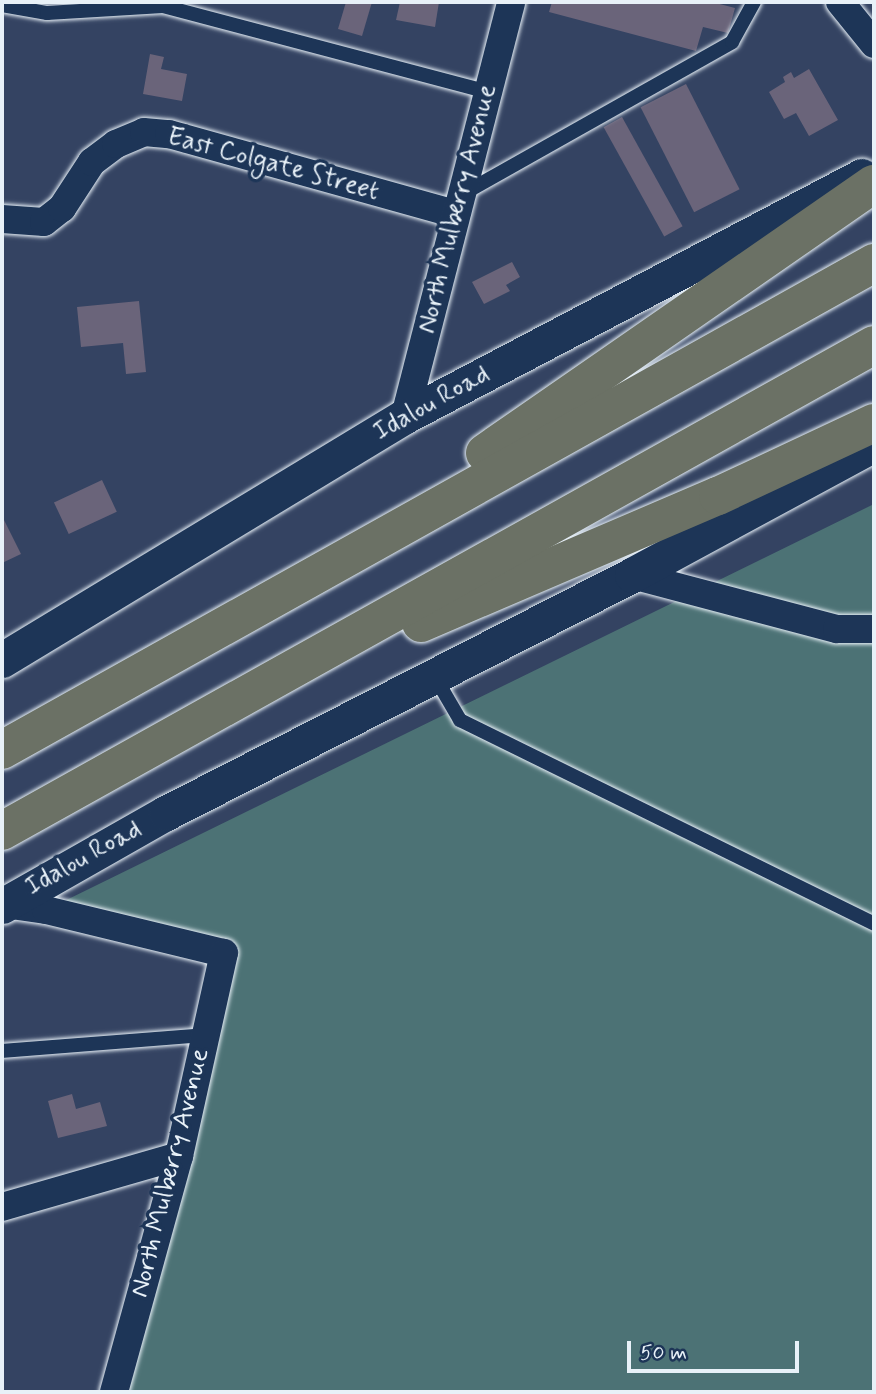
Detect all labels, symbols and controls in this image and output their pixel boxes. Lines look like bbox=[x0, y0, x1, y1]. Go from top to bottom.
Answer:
street label: North Mulberry Avenue bbox=[412, 81, 504, 337]
street label: East Colgate Street bbox=[162, 121, 384, 209]
street label: Idalou Road bbox=[370, 360, 494, 448]
street label: Idalou Road bbox=[22, 815, 146, 903]
street label: North Mulberry Avenue bbox=[125, 1045, 217, 1301]
scale bar bbox=[631, 1328, 802, 1372]
text: 50 m bbox=[640, 1339, 687, 1367]

